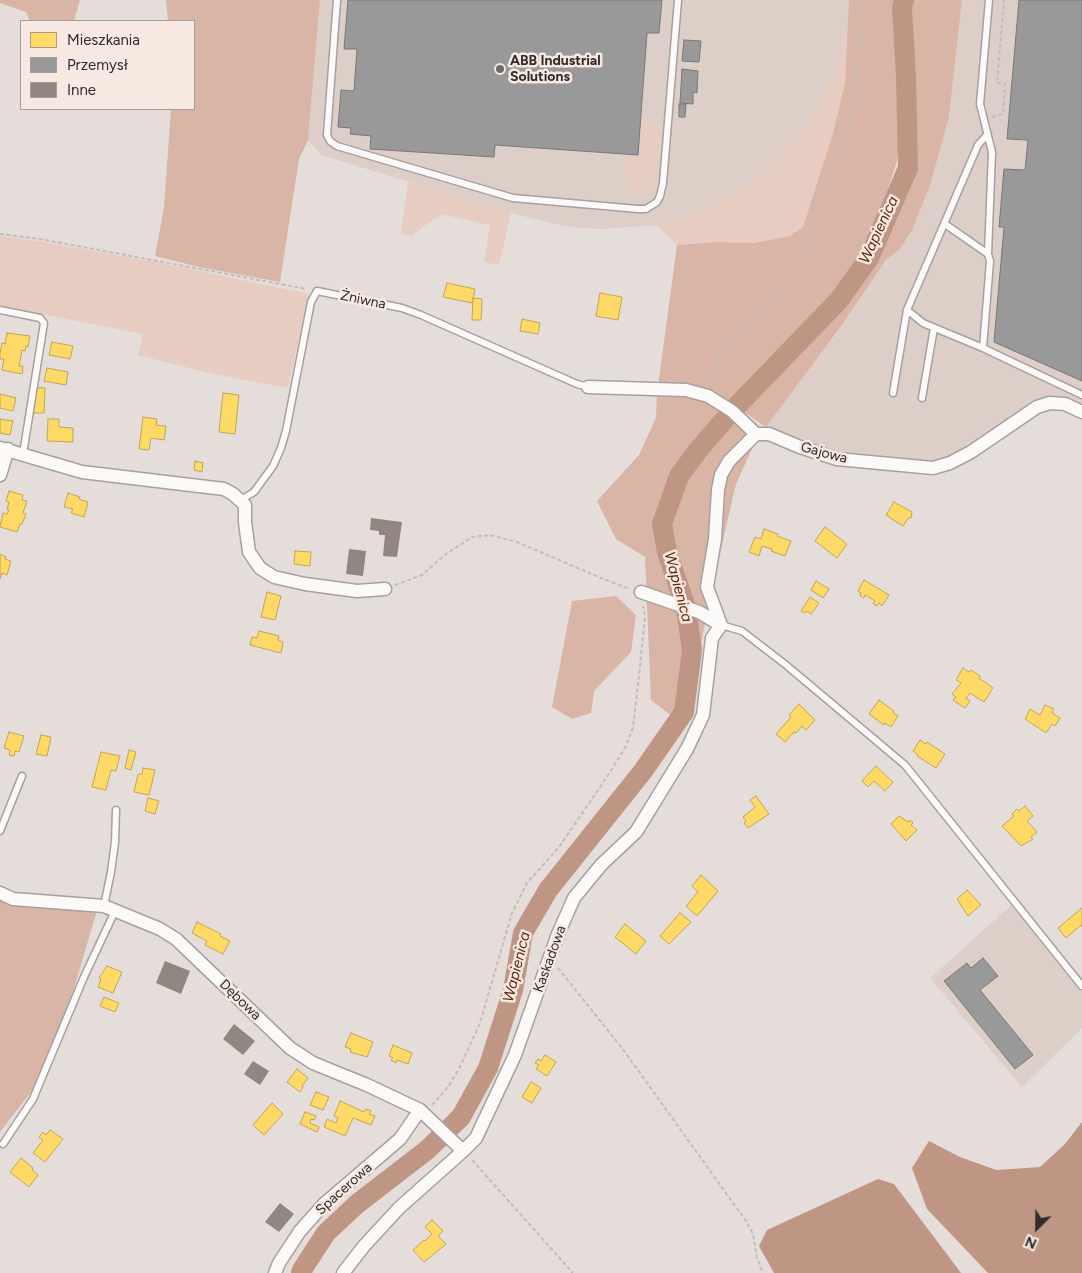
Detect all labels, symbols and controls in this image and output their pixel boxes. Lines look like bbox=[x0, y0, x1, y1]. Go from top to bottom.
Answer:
legend bbox=[20, 20, 195, 110]
text: Mieszkania bbox=[67, 31, 140, 49]
place label: ABB Industrial Solutions bbox=[510, 53, 601, 85]
text: Przemysł bbox=[67, 56, 128, 74]
marker: ABB Industrial Solutions bbox=[494, 63, 506, 75]
text: Inne bbox=[67, 81, 96, 99]
water label: Wapienica bbox=[856, 194, 902, 266]
street label: Żniwna bbox=[339, 287, 387, 313]
street label: Gajowa bbox=[799, 439, 849, 467]
water label: Wapienica bbox=[660, 550, 696, 624]
street label: Kaskadowa bbox=[530, 923, 570, 995]
water label: Wapienica bbox=[500, 930, 534, 1004]
street label: Dębowa bbox=[216, 976, 264, 1024]
street label: Spacerowa bbox=[312, 1159, 376, 1219]
north arrow bbox=[1012, 1203, 1062, 1253]
text: N bbox=[1023, 1232, 1039, 1252]

